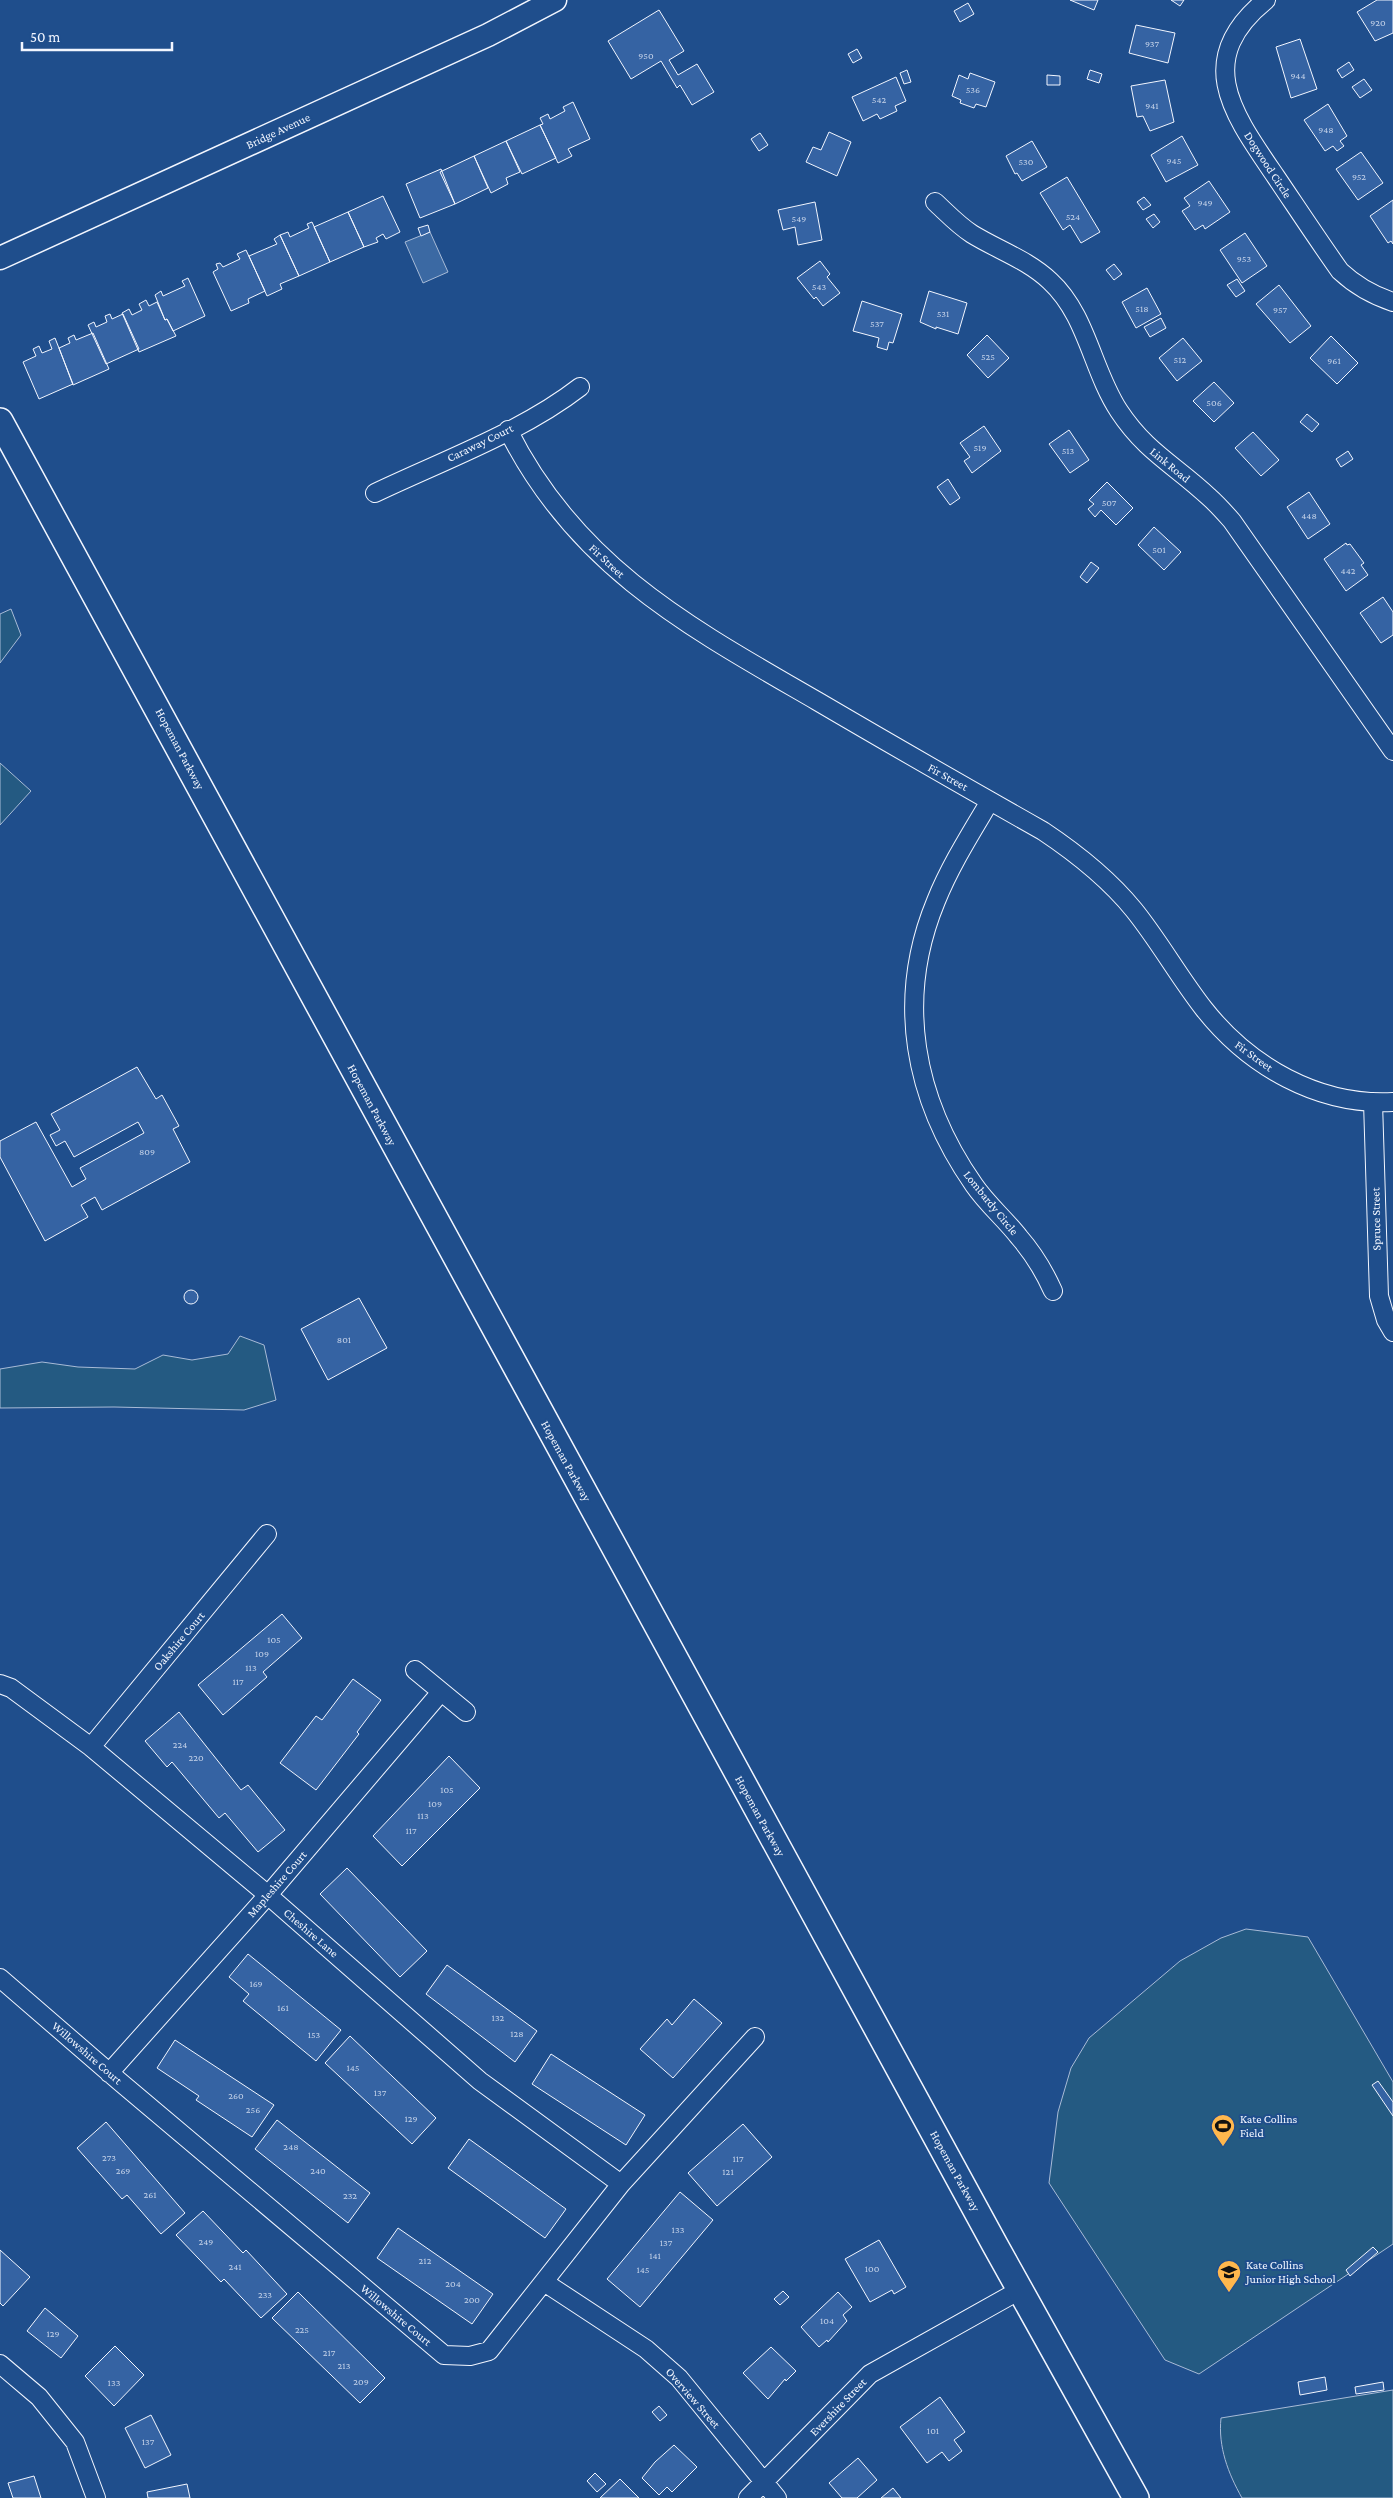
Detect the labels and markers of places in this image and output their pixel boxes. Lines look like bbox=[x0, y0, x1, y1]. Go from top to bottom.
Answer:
place label: Kate Collins Field bbox=[1240, 2112, 1298, 2140]
sports icon: Kate Collins Field bbox=[1210, 2113, 1236, 2147]
place label: Kate Collins Junior High School bbox=[1245, 2258, 1336, 2286]
school or university icon: Kate Collins Junior High School bbox=[1216, 2259, 1242, 2293]

